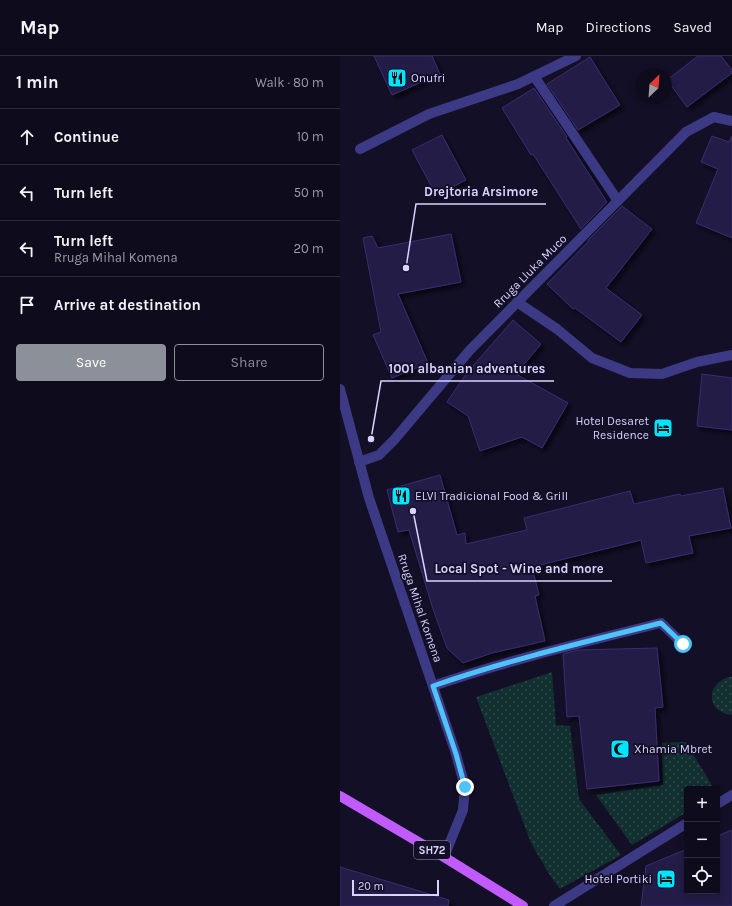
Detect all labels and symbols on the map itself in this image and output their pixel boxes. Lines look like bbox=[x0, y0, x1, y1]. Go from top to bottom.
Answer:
restaurant icon: Onufri bbox=[386, 67, 408, 89]
north arrow bbox=[636, 68, 672, 104]
place label: Onufri bbox=[411, 71, 445, 85]
callout: Drejtoria Arsimore bbox=[416, 179, 546, 204]
text: Drejtoria Arsimore bbox=[424, 184, 538, 199]
street label: Rruga Lluka Muco bbox=[490, 231, 570, 311]
callout: 1001 albanian adventures bbox=[381, 356, 554, 381]
text: 1001 albanian adventures bbox=[389, 361, 546, 376]
place label: Hotel Desaret Residence bbox=[576, 414, 649, 442]
hotel icon: Hotel Desaret Residence bbox=[652, 417, 674, 439]
restaurant icon: ELVI Tradicional Food & Grill bbox=[390, 485, 412, 507]
place label: ELVI Tradicional Food & Grill bbox=[415, 489, 568, 503]
street label: Rruga Mihal Komena bbox=[395, 552, 445, 664]
callout: Local Spot - Wine and more bbox=[427, 556, 612, 581]
text: Local Spot - Wine and more bbox=[434, 561, 604, 576]
route start bbox=[674, 635, 692, 653]
mosque icon: Xhamia Mbret bbox=[609, 738, 631, 760]
place label: Xhamia Mbret bbox=[634, 742, 713, 756]
route end bbox=[456, 778, 474, 796]
road number: SH72 bbox=[414, 841, 450, 859]
hotel icon: Hotel Portiki bbox=[655, 868, 677, 890]
place label: Hotel Portiki bbox=[585, 872, 652, 886]
scale bar bbox=[352, 878, 439, 897]

